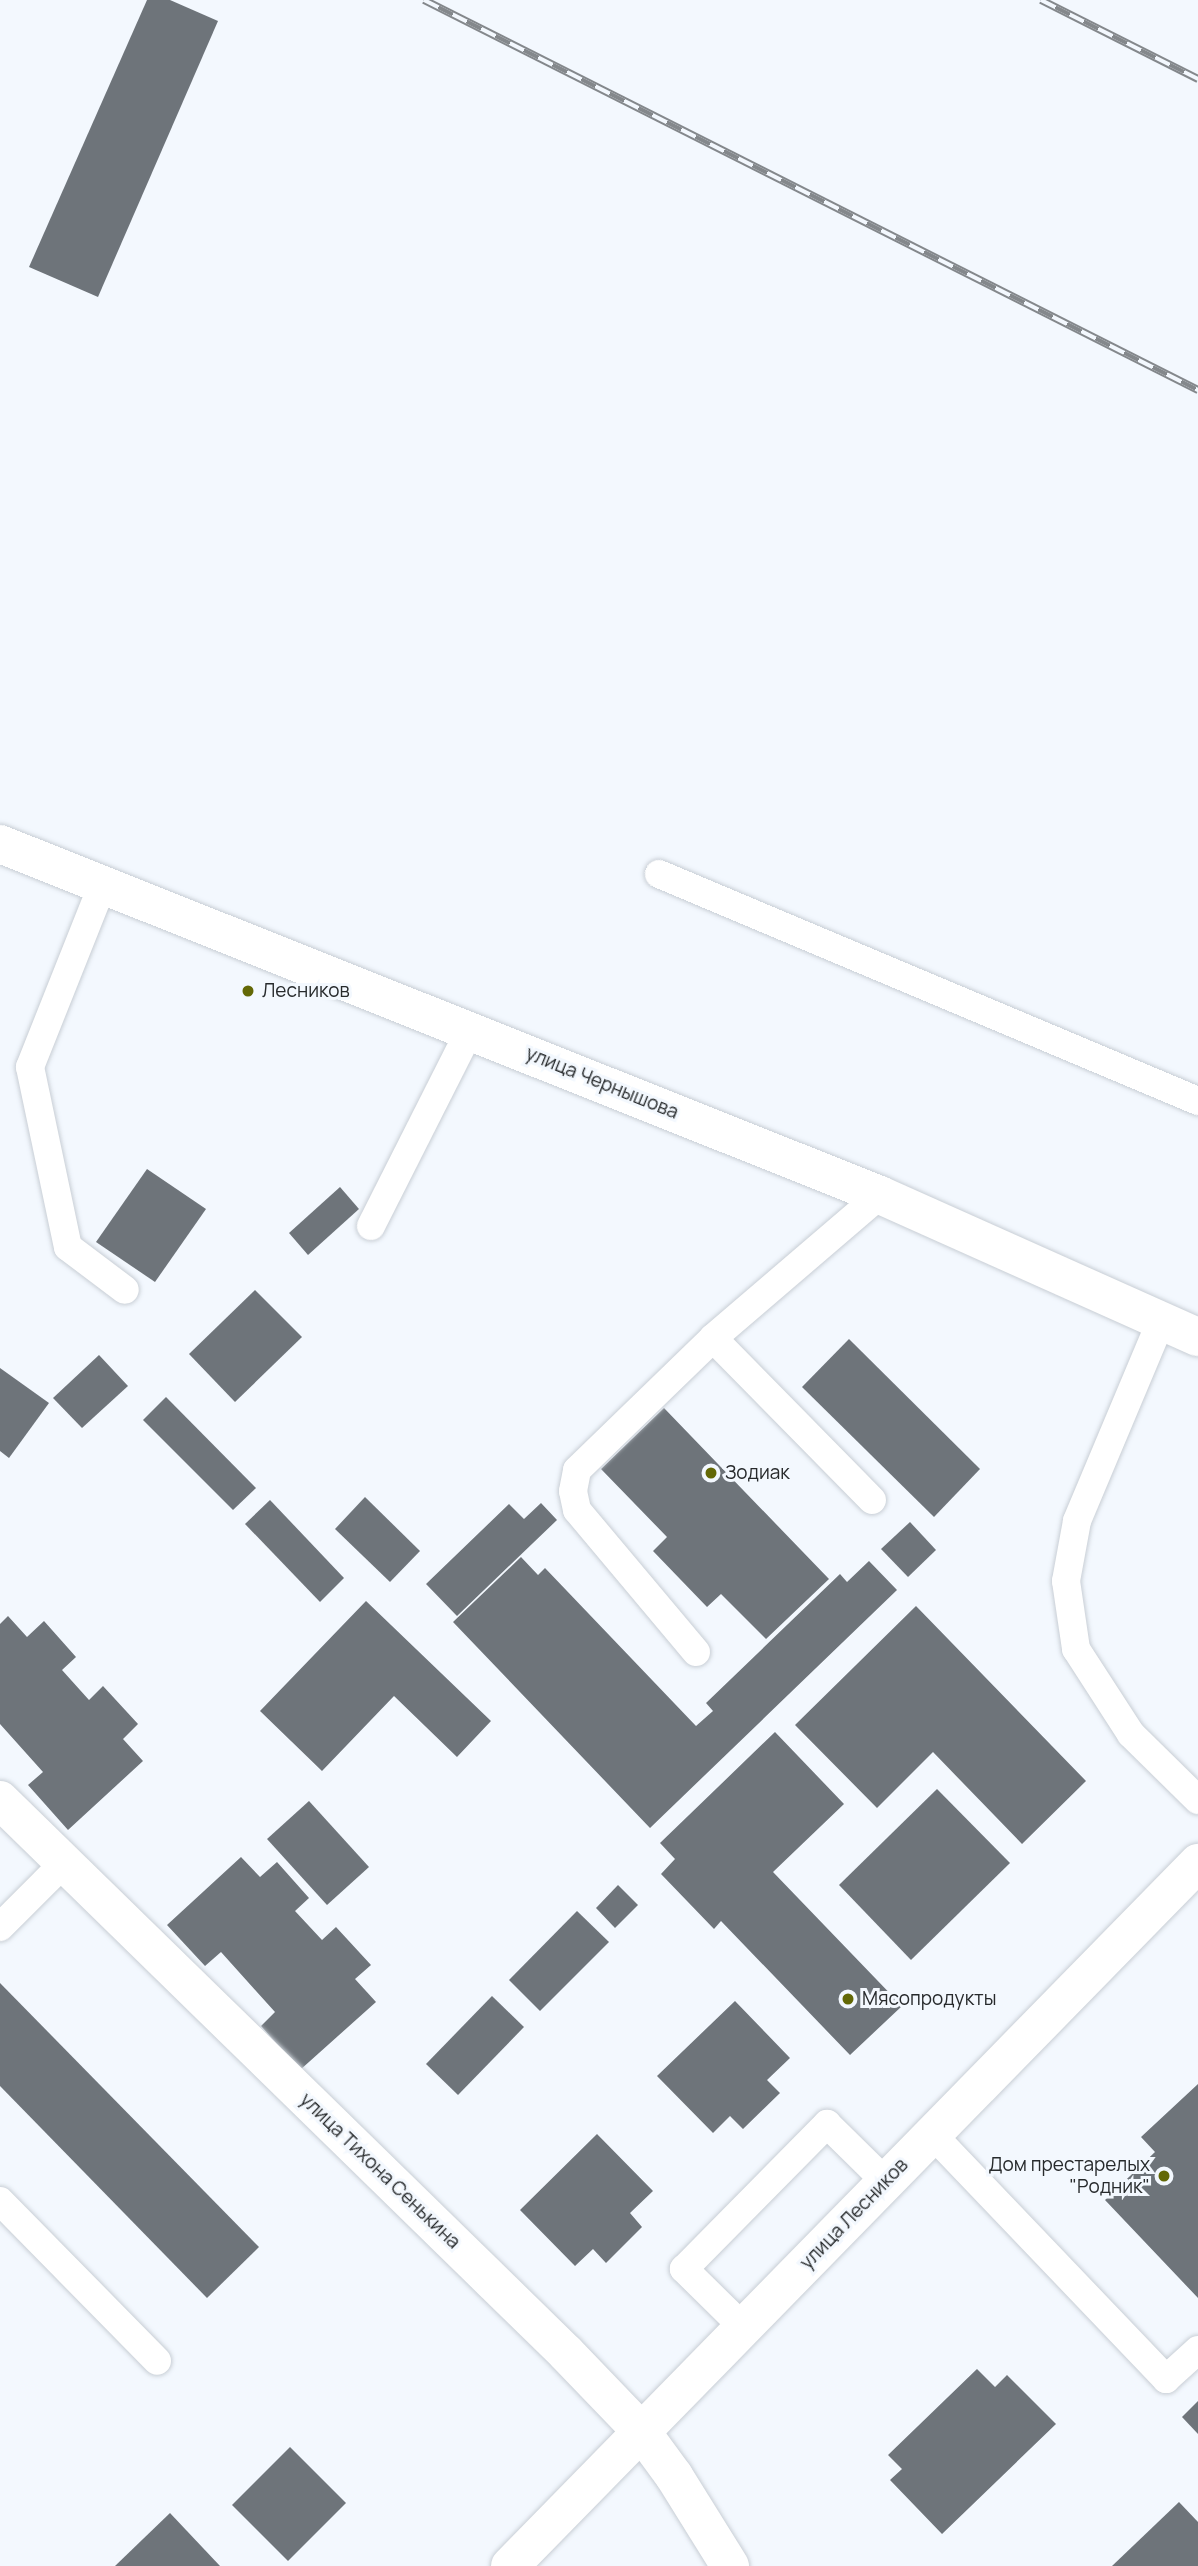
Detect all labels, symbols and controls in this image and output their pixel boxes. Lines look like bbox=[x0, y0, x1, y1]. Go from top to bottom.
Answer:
place label: Лесников bbox=[262, 980, 350, 1002]
marker: Лесников bbox=[240, 983, 256, 999]
street label: улица Чернышова bbox=[522, 1042, 682, 1124]
place label: Зодиак bbox=[725, 1462, 790, 1484]
marker: Зодиак bbox=[703, 1465, 719, 1481]
place label: Мясопродукты bbox=[862, 1988, 996, 2010]
marker: Мясопродукты bbox=[840, 1991, 856, 2007]
street label: улица Тихона Сенькина bbox=[295, 2088, 465, 2254]
street label: улица Лесников bbox=[795, 2154, 913, 2274]
place label: Дом престарелых "Родник" bbox=[989, 2154, 1150, 2198]
marker: Дом престарелых "Родник" bbox=[1156, 2168, 1172, 2184]

